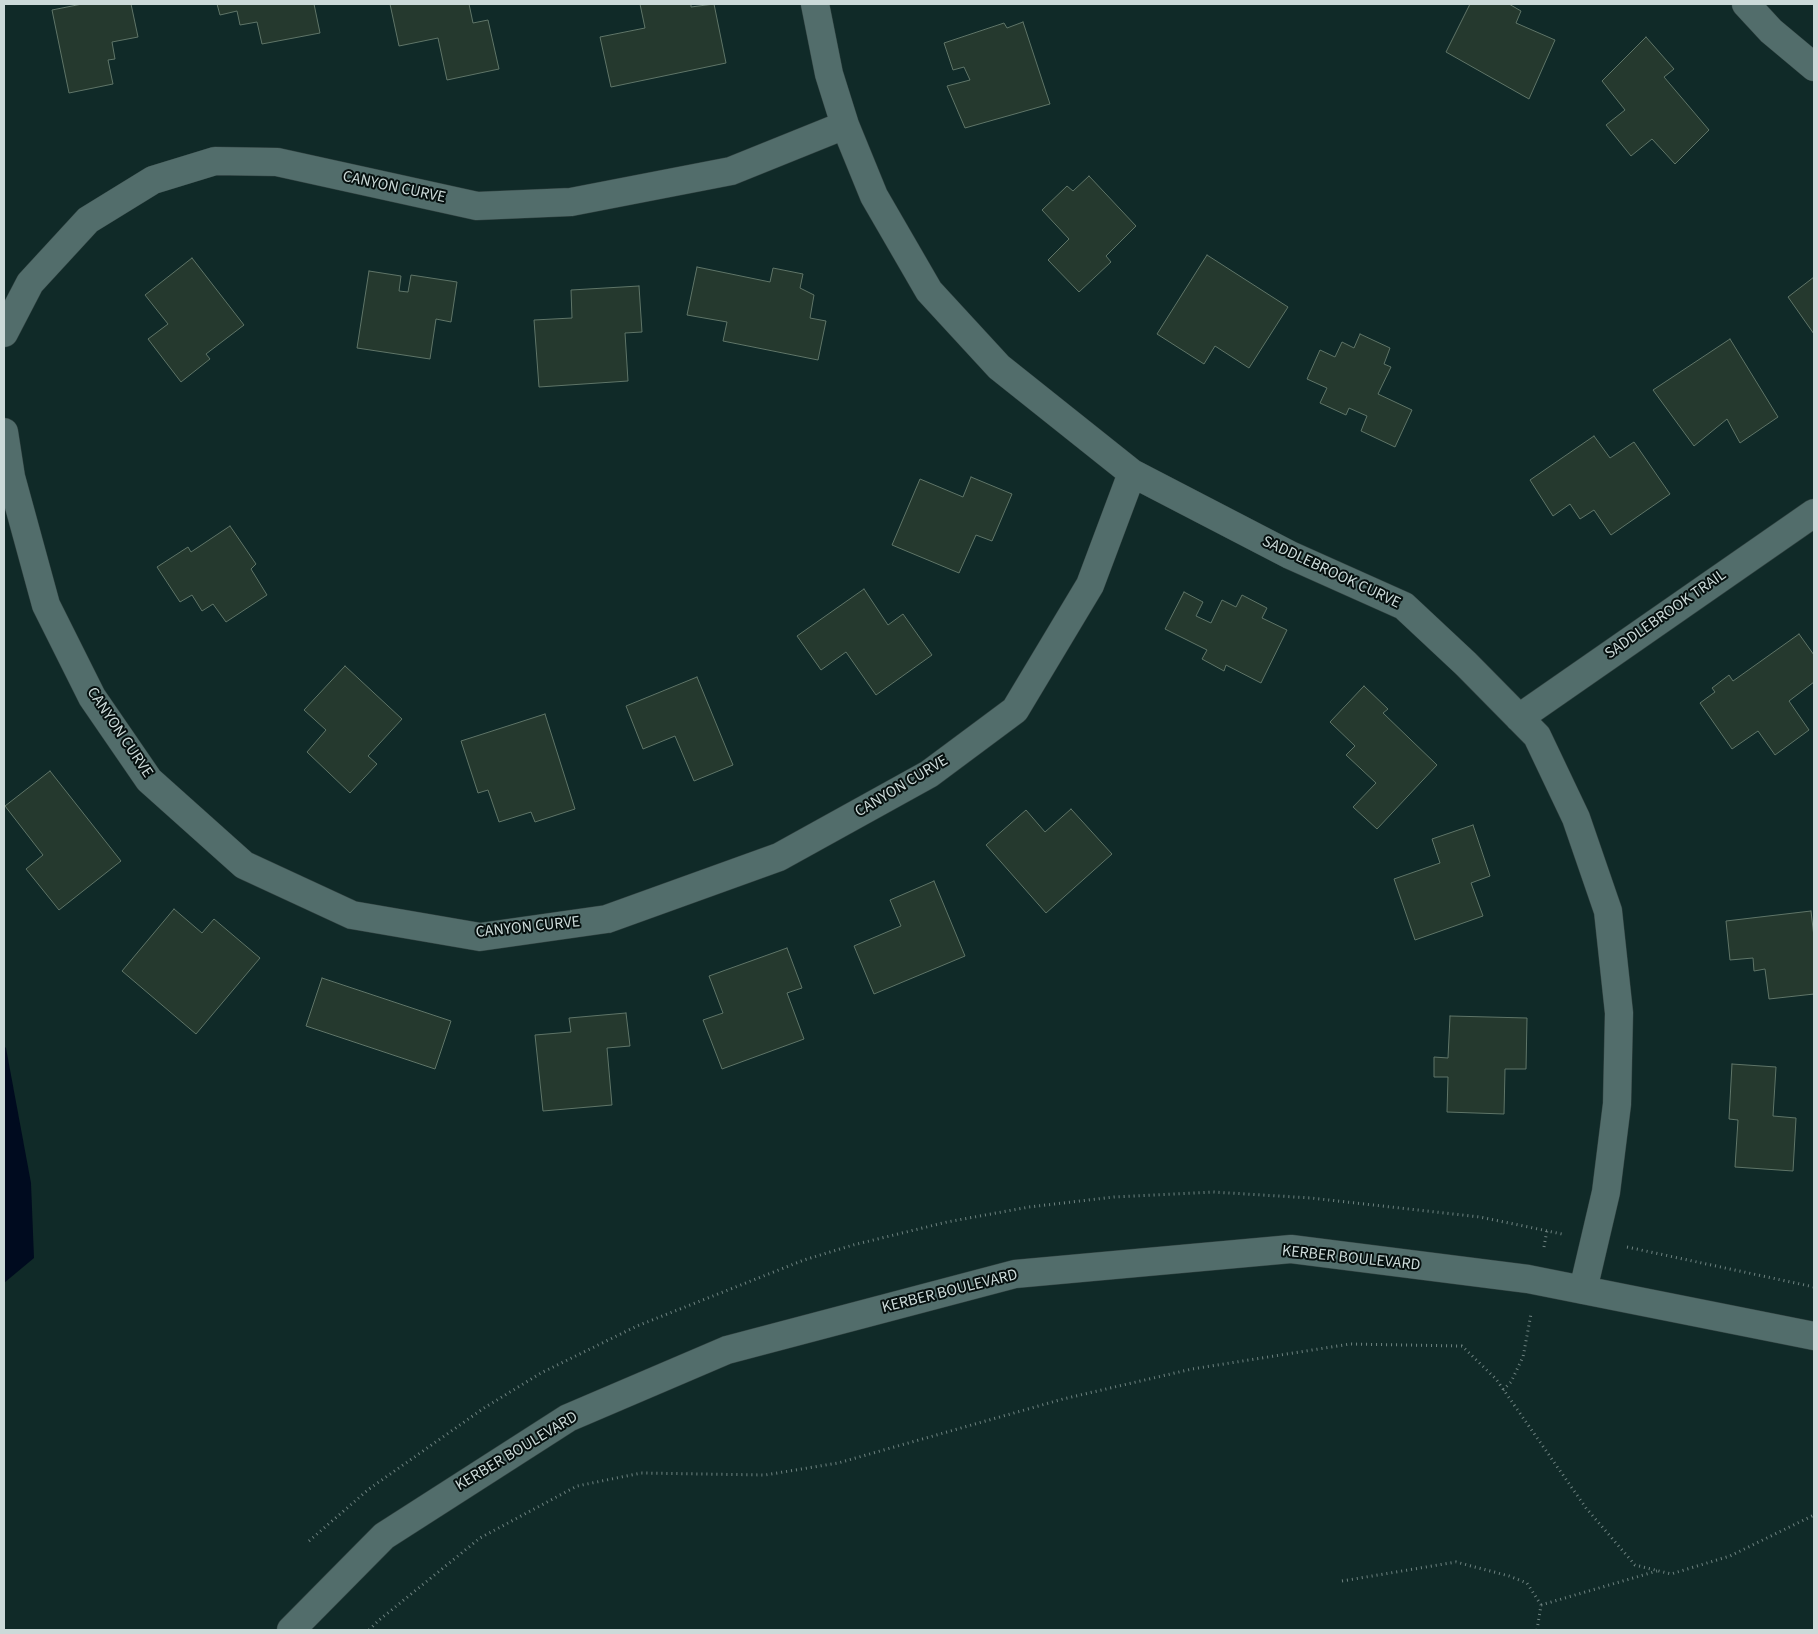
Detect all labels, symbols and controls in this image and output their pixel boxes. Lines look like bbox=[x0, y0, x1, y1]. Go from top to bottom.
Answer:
street label: CANYON CURVE bbox=[341, 168, 447, 208]
street label: SADDLEBROOK CURVE bbox=[1259, 533, 1403, 613]
street label: SADDLEBROOK TRAIL bbox=[1602, 566, 1730, 664]
street label: CANYON CURVE bbox=[82, 684, 156, 782]
street label: CANYON CURVE bbox=[852, 752, 952, 822]
street label: CANYON CURVE bbox=[475, 913, 581, 943]
street label: KERBER BOULEVARD bbox=[1281, 1242, 1421, 1276]
street label: KERBER BOULEVARD bbox=[880, 1266, 1020, 1318]
street label: KERBER BOULEVARD bbox=[452, 1408, 582, 1496]

